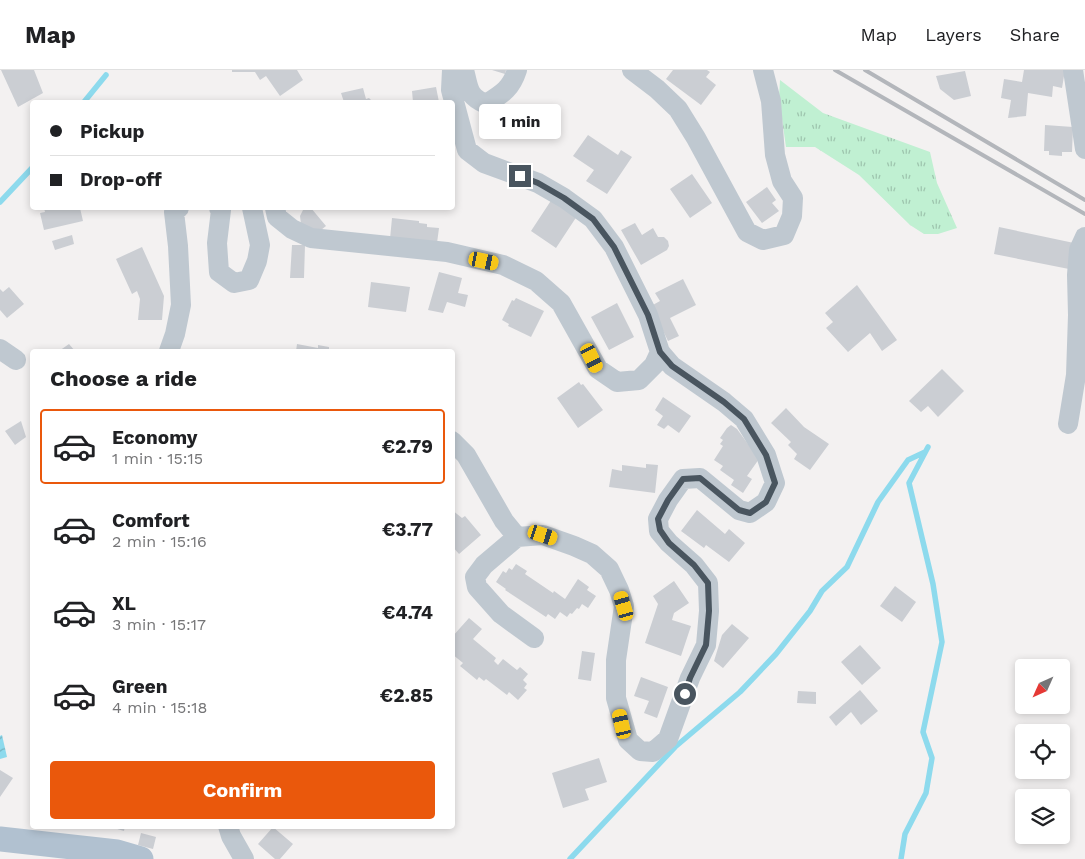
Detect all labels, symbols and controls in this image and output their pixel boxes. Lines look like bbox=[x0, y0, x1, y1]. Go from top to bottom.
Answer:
text: Map bbox=[25, 21, 76, 49]
text: Map bbox=[860, 24, 897, 45]
text: Layers bbox=[925, 24, 982, 45]
text: Share bbox=[1010, 24, 1060, 45]
callout: 1 min bbox=[479, 104, 561, 138]
text: 1 min bbox=[499, 112, 541, 131]
text: Pickup bbox=[80, 120, 144, 143]
route end bbox=[509, 165, 531, 187]
text: Drop-off bbox=[80, 168, 162, 191]
car bbox=[467, 251, 500, 271]
car bbox=[578, 341, 605, 375]
text: Choose a ride bbox=[50, 366, 197, 391]
icon: car bbox=[52, 424, 97, 469]
text: Economy bbox=[112, 426, 197, 449]
text: €2.79 bbox=[382, 435, 433, 458]
text: 1 min · 15:15 bbox=[112, 449, 203, 468]
icon: car bbox=[52, 507, 97, 552]
text: Comfort bbox=[112, 509, 190, 532]
text: €3.77 bbox=[382, 518, 433, 541]
car bbox=[526, 523, 559, 547]
text: 2 min · 15:16 bbox=[112, 532, 207, 551]
icon: car bbox=[52, 590, 97, 635]
car bbox=[612, 590, 635, 622]
text: XL bbox=[112, 592, 136, 615]
text: €4.74 bbox=[382, 601, 433, 624]
text: 3 min · 15:17 bbox=[112, 615, 206, 634]
north arrow bbox=[1015, 659, 1070, 714]
map controls bbox=[1015, 659, 1070, 844]
icon: car bbox=[52, 673, 97, 718]
text: Green bbox=[112, 675, 168, 698]
route start bbox=[674, 683, 696, 705]
text: €2.85 bbox=[380, 684, 433, 707]
text: 4 min · 15:18 bbox=[112, 698, 207, 717]
car bbox=[611, 708, 632, 740]
button: locate bbox=[1015, 724, 1070, 779]
button: Confirm bbox=[50, 761, 435, 819]
button: layers bbox=[1015, 789, 1070, 844]

